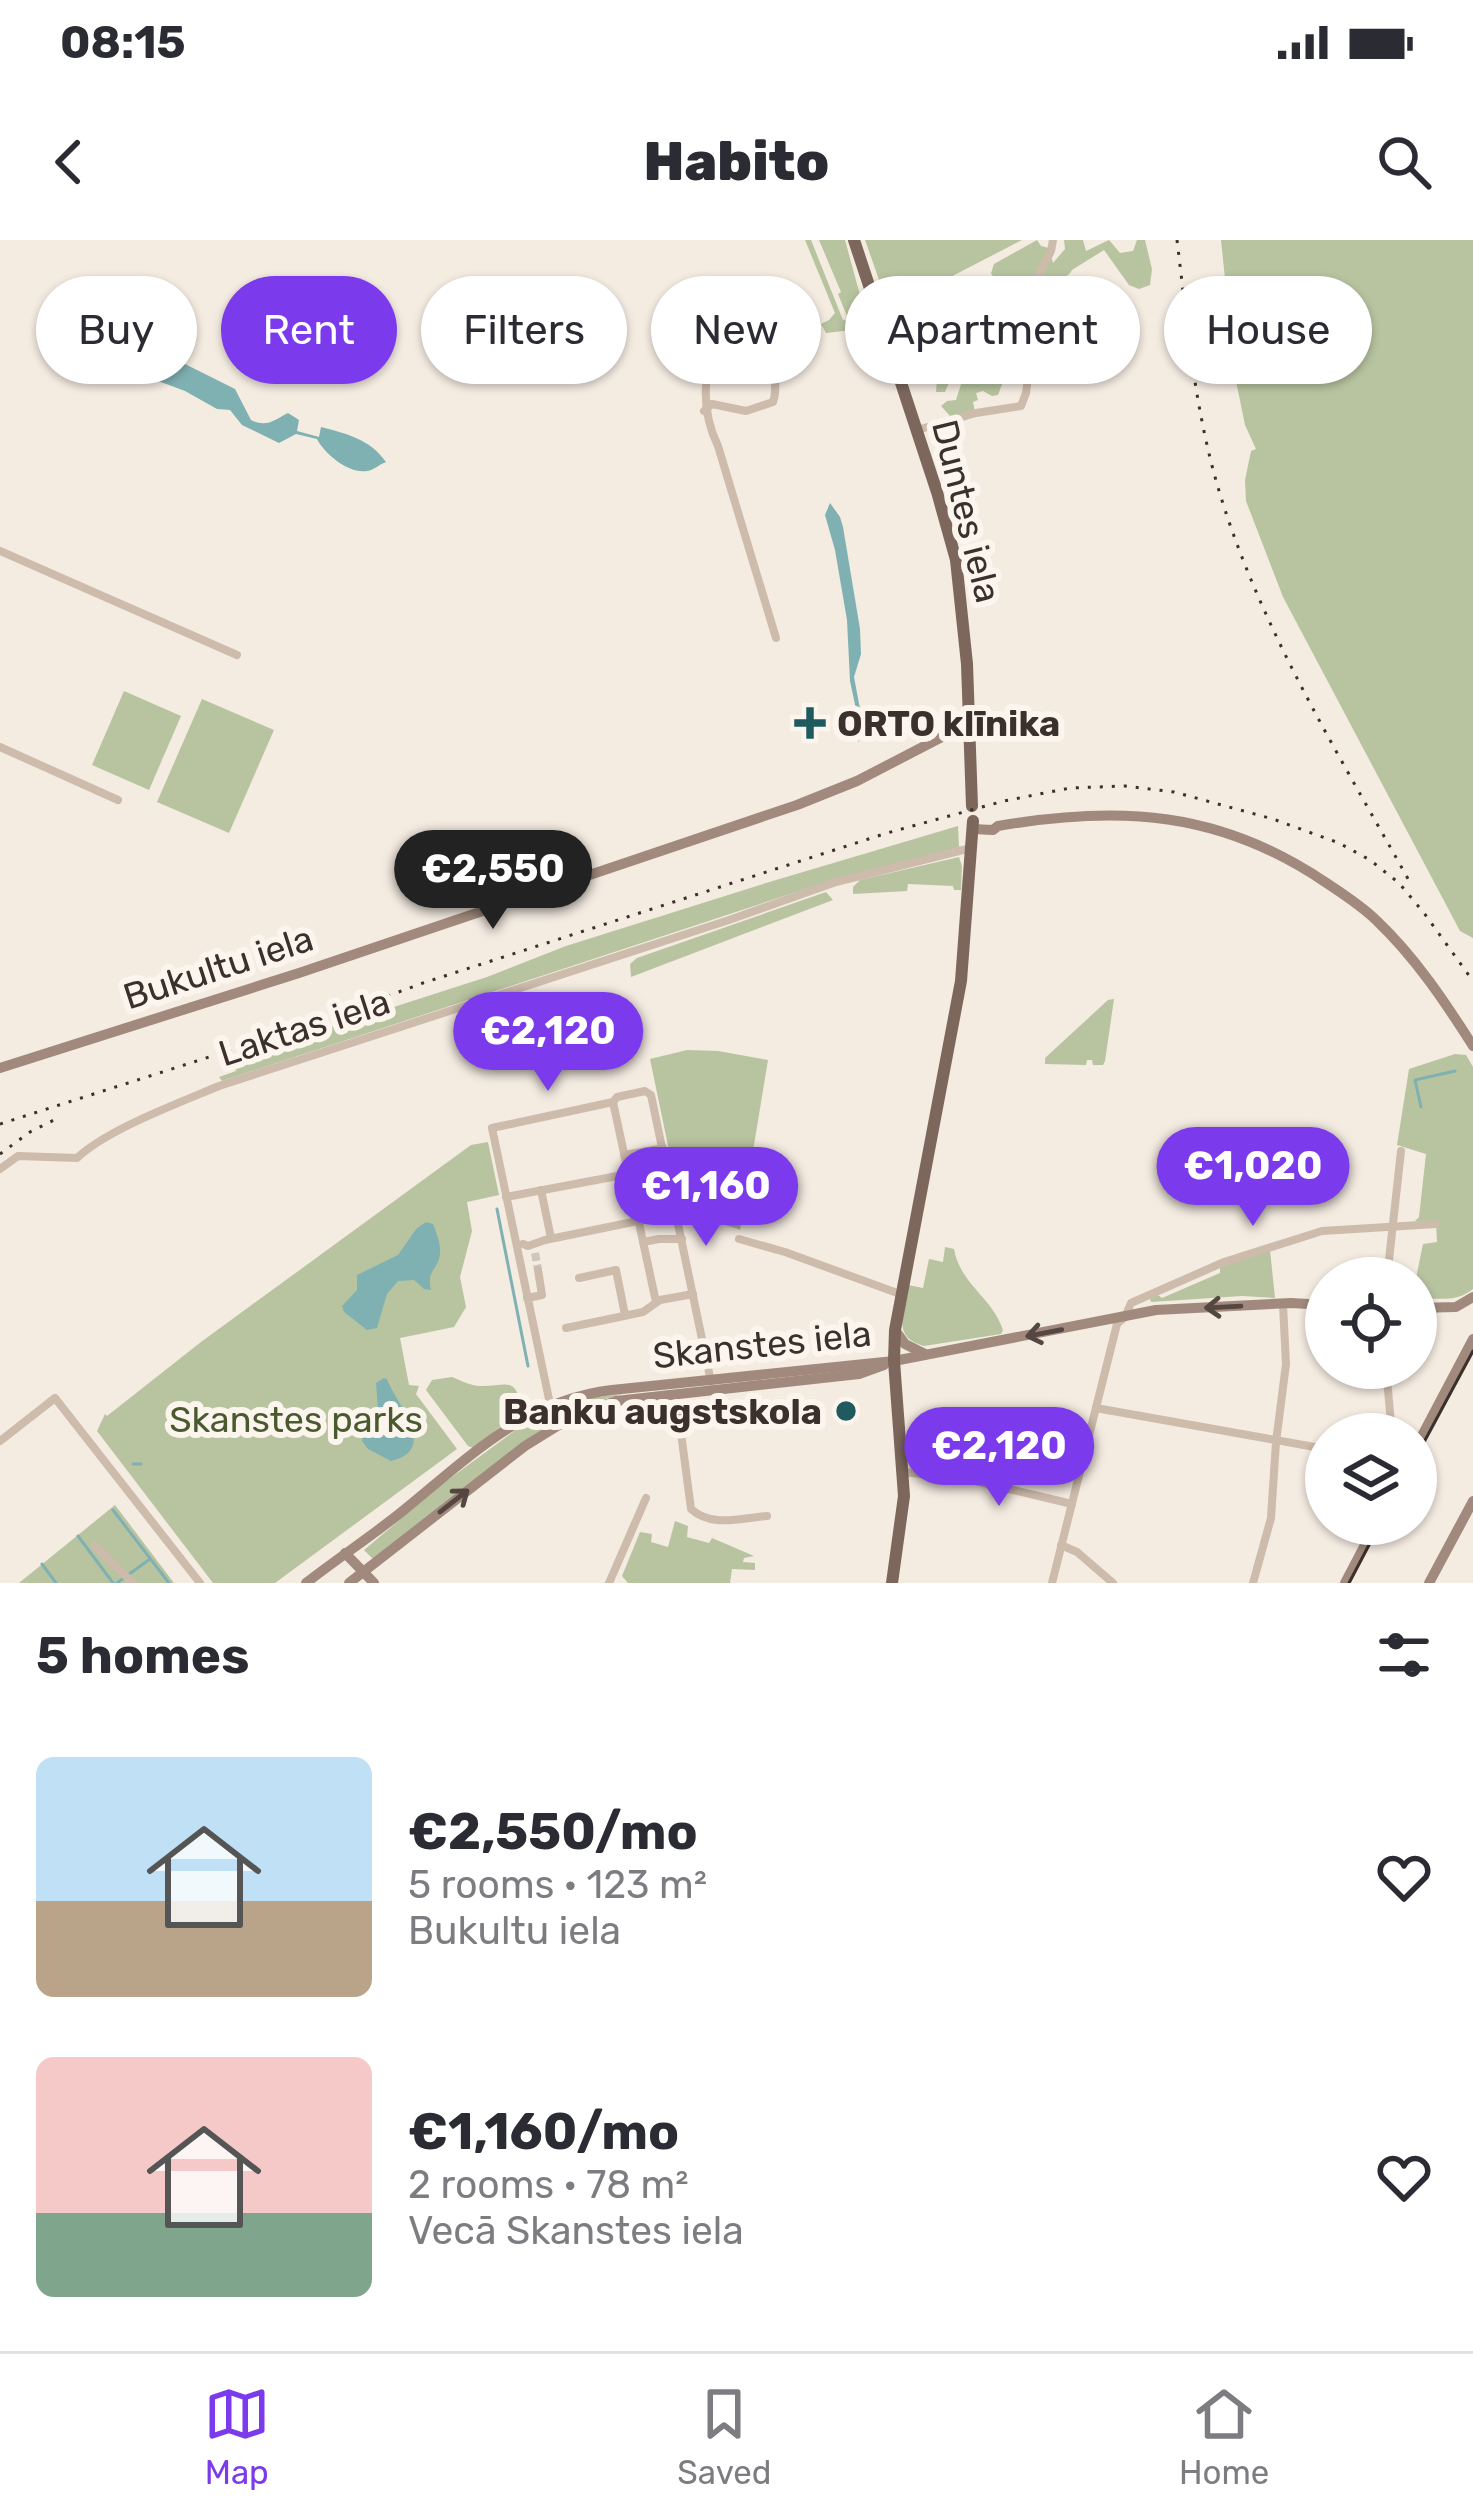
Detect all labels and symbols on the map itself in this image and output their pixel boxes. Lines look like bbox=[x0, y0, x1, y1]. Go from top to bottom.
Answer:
street label: Duntes iela bbox=[923, 415, 1010, 607]
place label: ORTO klīnika bbox=[837, 702, 1060, 745]
marker: ORTO klīnika bbox=[794, 707, 826, 739]
pin: €2,550 bbox=[395, 830, 591, 932]
street label: Bukultu iela bbox=[118, 917, 318, 1018]
street label: Laktas iela bbox=[213, 980, 395, 1075]
pin: €2,120 bbox=[450, 992, 646, 1094]
pin: €1,020 bbox=[1155, 1127, 1351, 1229]
pin: €1,160 bbox=[608, 1147, 804, 1249]
one-way arrow bbox=[1204, 1296, 1243, 1319]
street label: Skanstes iela bbox=[651, 1312, 873, 1377]
one-way arrow bbox=[1026, 1322, 1064, 1345]
place label: Banku augstskola bbox=[503, 1390, 822, 1433]
park label: Skanstes parks bbox=[169, 1398, 423, 1441]
marker: Banku augstskola bbox=[833, 1398, 859, 1424]
pin: €2,120 bbox=[901, 1407, 1097, 1509]
one-way arrow bbox=[438, 1488, 470, 1515]

